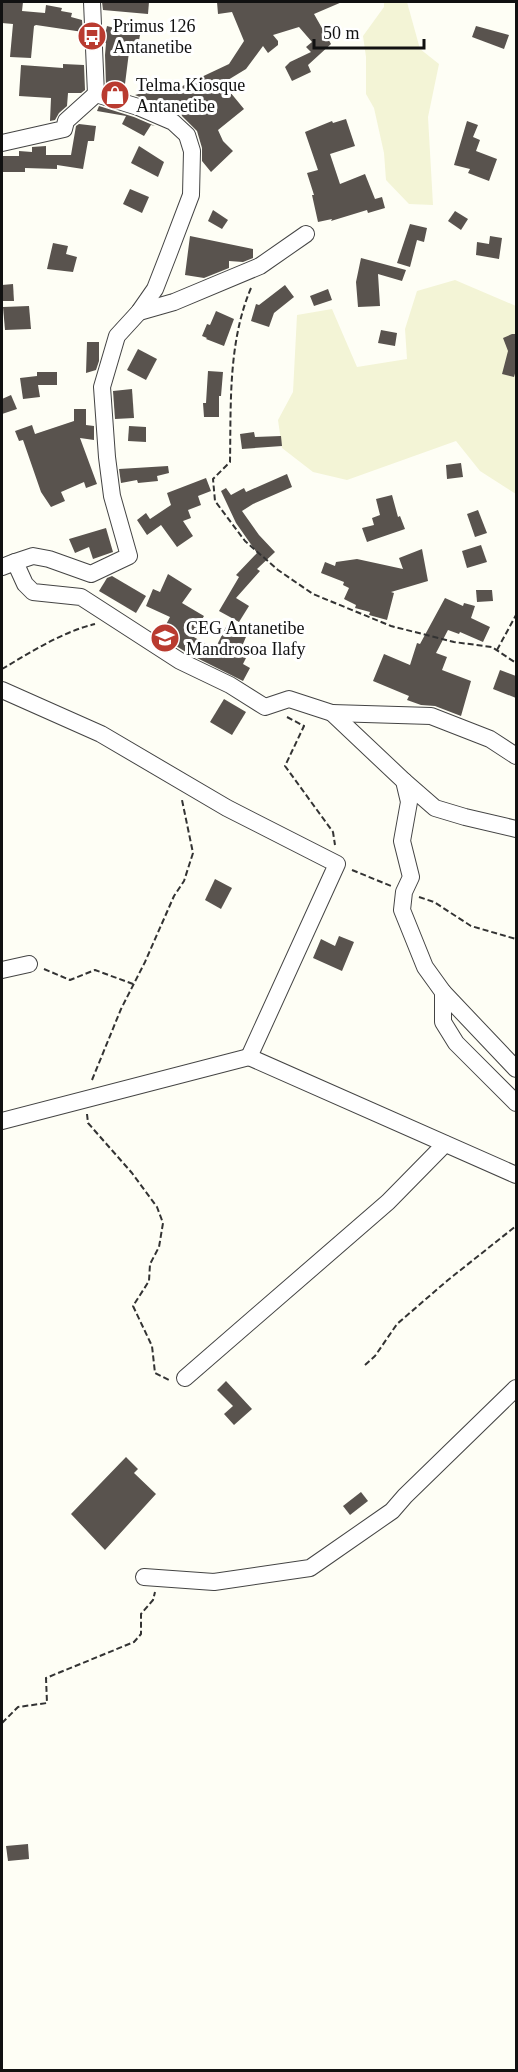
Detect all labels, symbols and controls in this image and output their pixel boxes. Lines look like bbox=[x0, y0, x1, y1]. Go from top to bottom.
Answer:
scale bar bbox=[314, 12, 424, 50]
place label: Primus 126 Antanetibe bbox=[113, 16, 196, 57]
bus stop icon: Primus 126 Antanetibe bbox=[76, 20, 108, 52]
text: 50 m bbox=[323, 23, 360, 43]
place label: Telma Kiosque Antanetibe bbox=[136, 75, 245, 116]
shop icon: Telma Kiosque Antanetibe bbox=[99, 79, 131, 111]
place label: CEG Antanetibe Mandrosoa Ilafy bbox=[186, 618, 305, 659]
school or university icon: CEG Antanetibe Mandrosoa Ilafy bbox=[149, 622, 181, 654]

